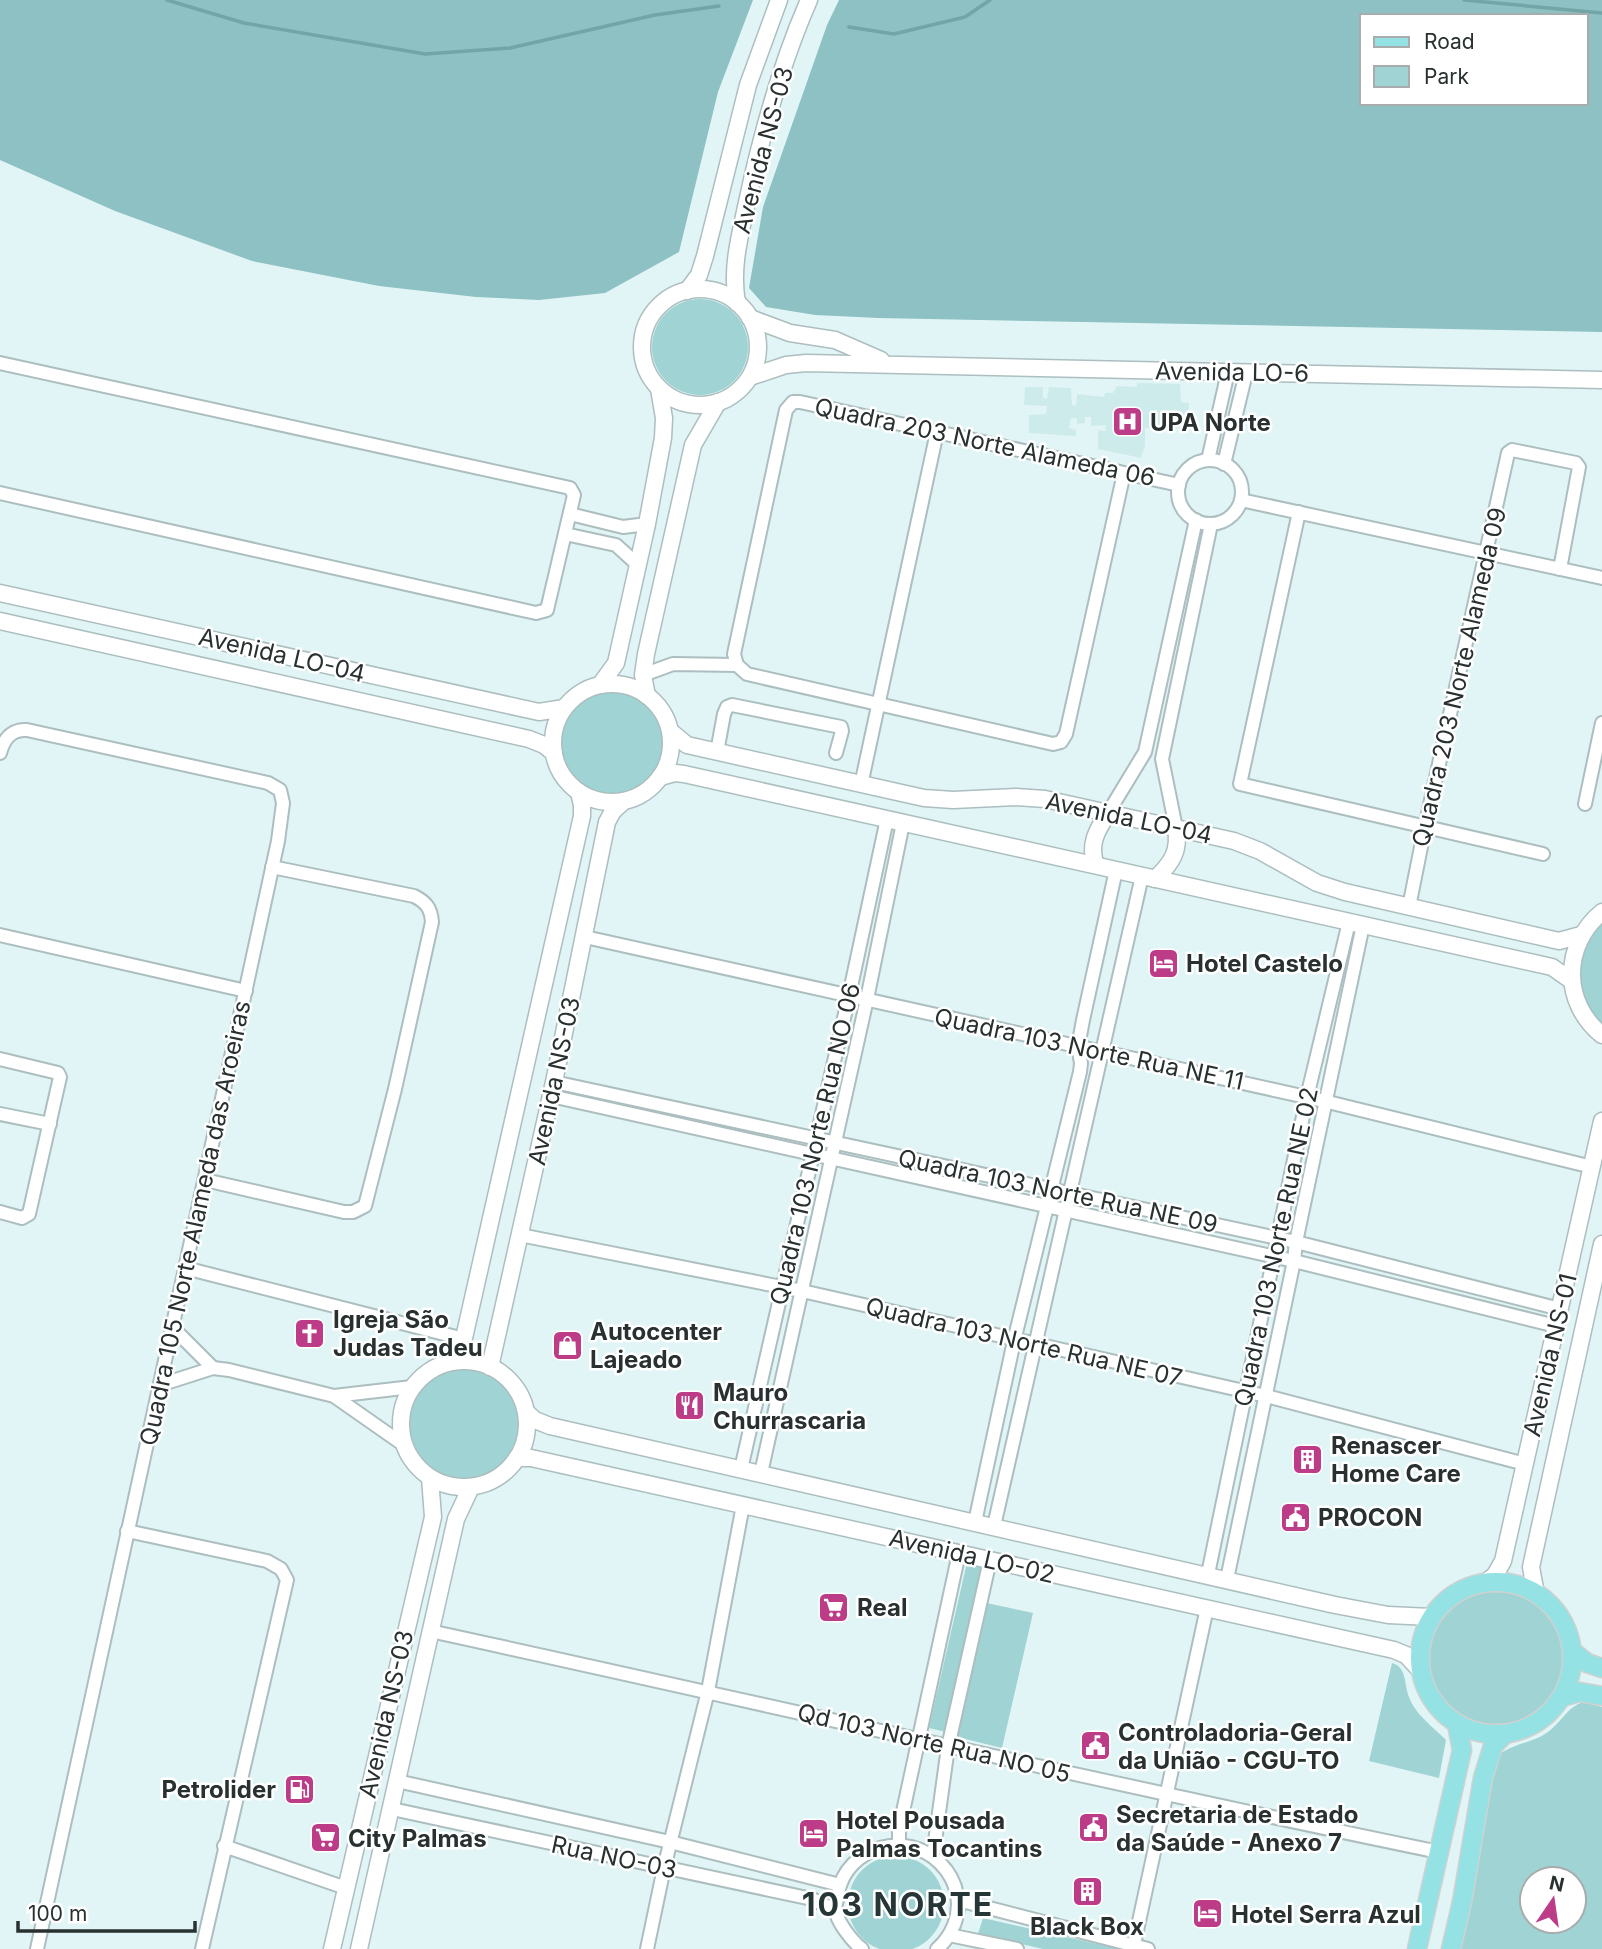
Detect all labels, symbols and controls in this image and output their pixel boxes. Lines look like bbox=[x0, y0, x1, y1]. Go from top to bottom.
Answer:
legend bbox=[1360, 14, 1588, 105]
text: Road bbox=[1424, 29, 1475, 54]
street label: Avenida NS-03 bbox=[727, 63, 799, 237]
text: Park bbox=[1424, 64, 1469, 89]
street label: Avenida LO-6 bbox=[1155, 356, 1309, 388]
street label: Quadra 203 Norte Alameda 06 bbox=[812, 392, 1158, 492]
hospital icon: UPA Norte bbox=[1110, 405, 1144, 439]
place label: UPA Norte bbox=[1150, 408, 1271, 437]
street label: Quadra 203 Norte Alameda 09 bbox=[1406, 504, 1512, 850]
street label: Avenida LO-04 bbox=[196, 622, 368, 688]
street label: Avenida LO-04 bbox=[1043, 786, 1215, 850]
hotel icon: Hotel Castelo bbox=[1146, 946, 1180, 980]
place label: Hotel Castelo bbox=[1186, 949, 1343, 978]
street label: Quadra 103 Norte Rua NO 06 bbox=[764, 980, 866, 1308]
street label: Avenida NS-03 bbox=[522, 994, 586, 1168]
street label: Quadra 105 Norte Alameda das Aroeiras bbox=[134, 998, 256, 1448]
street label: Quadra 103 Norte Rua NE 11 bbox=[932, 1002, 1246, 1096]
street label: Quadra 103 Norte Rua NE 02 bbox=[1228, 1085, 1324, 1409]
street label: Quadra 103 Norte Rua NE 09 bbox=[896, 1143, 1220, 1239]
street label: Avenida NS-01 bbox=[1517, 1271, 1583, 1439]
street label: Quadra 103 Norte Rua NE 07 bbox=[863, 1291, 1185, 1393]
place label: Igreja São Judas Tadeu bbox=[333, 1305, 483, 1362]
church icon: Igreja São Judas Tadeu bbox=[293, 1316, 327, 1350]
place label: Autocenter Lajeado bbox=[590, 1317, 722, 1374]
shop icon: Autocenter Lajeado bbox=[550, 1328, 584, 1362]
place label: Mauro Churrascaria bbox=[713, 1378, 866, 1435]
restaurant icon: Mauro Churrascaria bbox=[673, 1389, 707, 1423]
place label: Renascer Home Care bbox=[1331, 1431, 1461, 1488]
building icon: Renascer Home Care bbox=[1291, 1442, 1325, 1476]
public building icon: PROCON bbox=[1278, 1500, 1312, 1534]
place label: PROCON bbox=[1318, 1503, 1422, 1532]
street label: Avenida LO-02 bbox=[886, 1523, 1058, 1589]
supermarket icon: Real bbox=[817, 1590, 851, 1624]
place label: Real bbox=[857, 1593, 907, 1622]
street label: Avenida NS-03 bbox=[353, 1627, 419, 1801]
street label: Qd 103 Norte Rua NO 05 bbox=[795, 1697, 1073, 1789]
place label: Controladoria-Geral da União - CGU-TO bbox=[1118, 1718, 1352, 1775]
public building icon: Controladoria-Geral da União - CGU-TO bbox=[1078, 1729, 1112, 1763]
fuel station icon: Petrolider bbox=[282, 1772, 316, 1806]
place label: Petrolider bbox=[161, 1775, 276, 1804]
place label: Secretaria de Estado da Saúde - Anexo 7 bbox=[1116, 1800, 1358, 1857]
place label: Hotel Pousada Palmas Tocantins bbox=[836, 1806, 1042, 1863]
public building icon: Secretaria de Estado da Saúde - Anexo 7 bbox=[1076, 1811, 1110, 1845]
hotel icon: Hotel Pousada Palmas Tocantins bbox=[796, 1817, 830, 1851]
supermarket icon: City Palmas bbox=[308, 1821, 342, 1855]
place label: City Palmas bbox=[348, 1824, 487, 1853]
street label: Rua NO-03 bbox=[549, 1830, 679, 1884]
north arrow bbox=[1518, 1865, 1588, 1935]
text: N bbox=[1547, 1871, 1566, 1897]
building icon: Black Box bbox=[1070, 1875, 1104, 1909]
district label: 103 NORTE bbox=[802, 1885, 994, 1924]
scale bar bbox=[18, 1890, 194, 1934]
hotel icon: Hotel Serra Azul bbox=[1191, 1897, 1225, 1931]
place label: Hotel Serra Azul bbox=[1231, 1900, 1421, 1929]
text: 100 m bbox=[28, 1901, 87, 1926]
place label: Black Box bbox=[1030, 1912, 1144, 1941]

